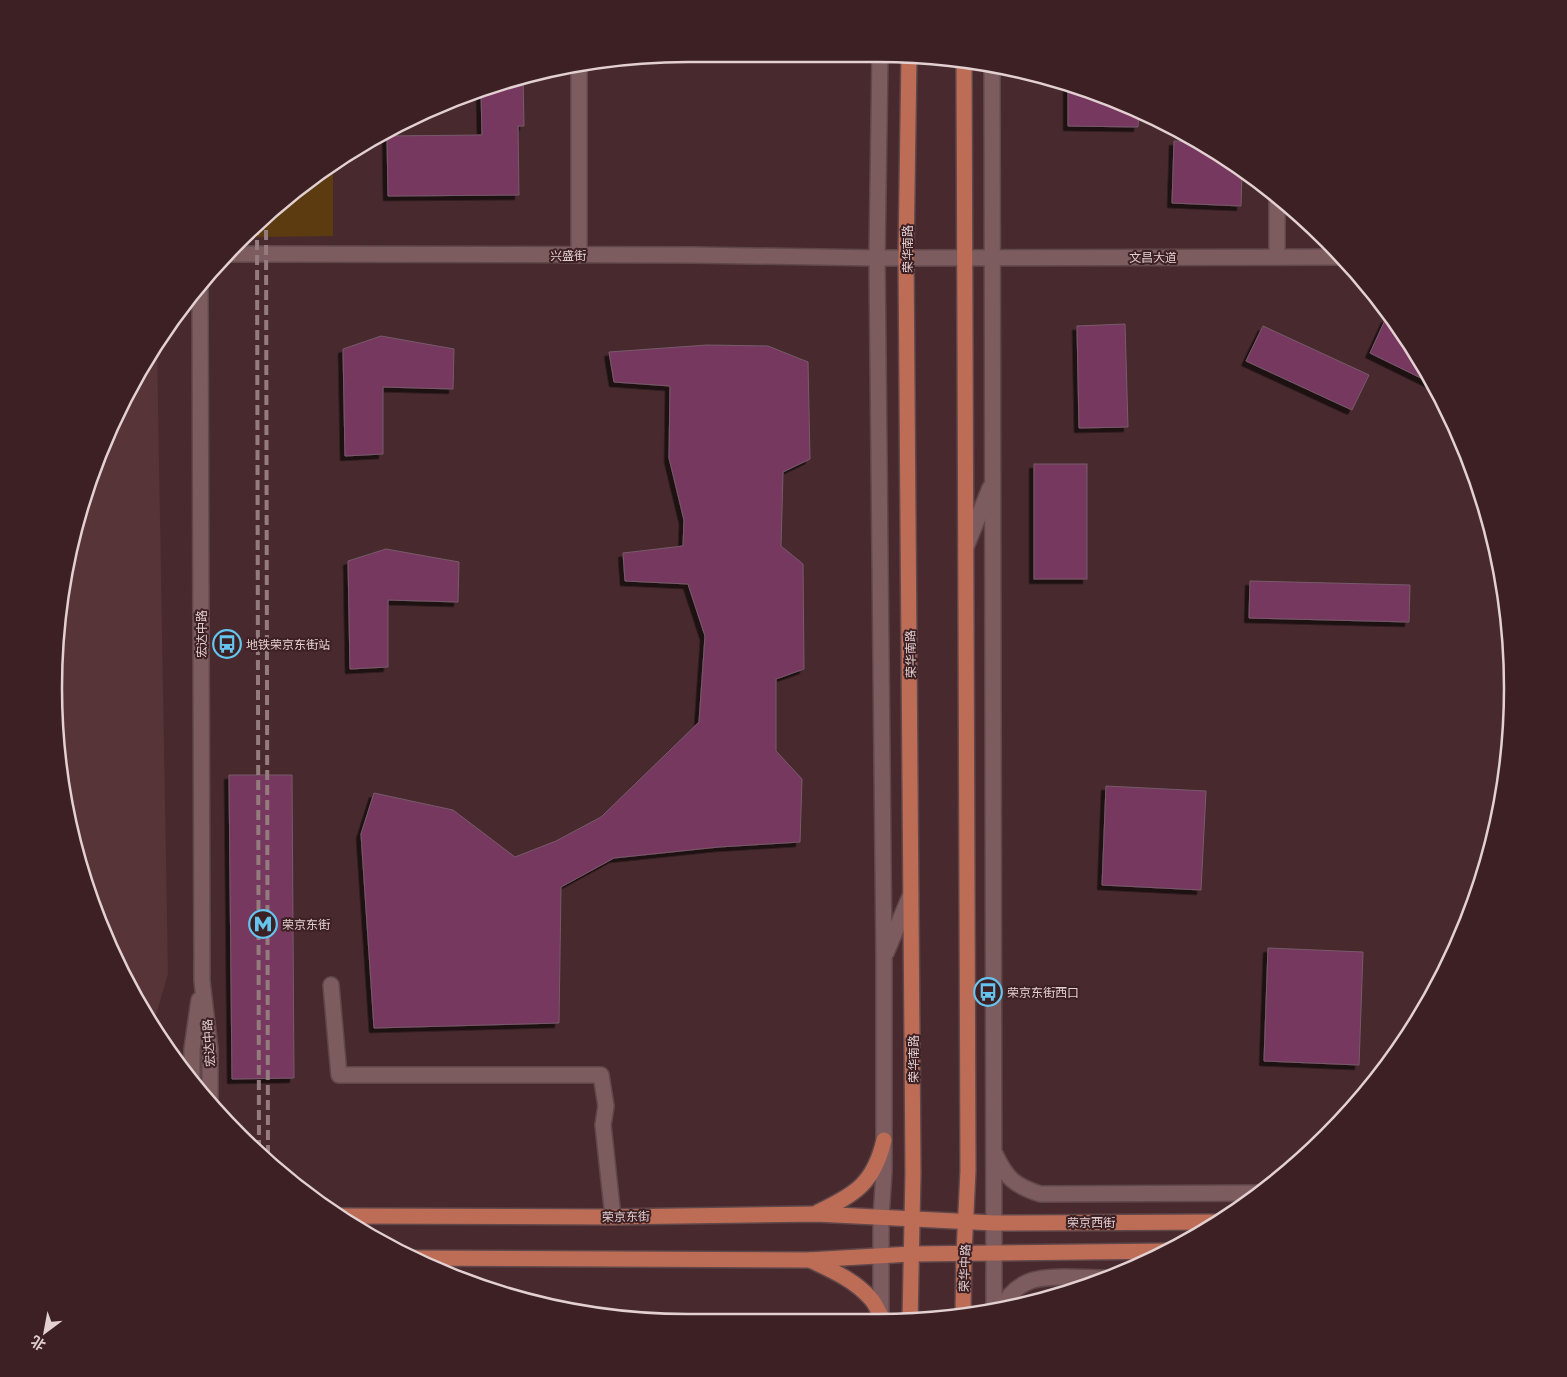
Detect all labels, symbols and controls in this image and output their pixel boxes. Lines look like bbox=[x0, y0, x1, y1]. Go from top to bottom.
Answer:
street label: 荣华南路 bbox=[900, 225, 914, 273]
street label: 兴盛街 bbox=[550, 248, 586, 262]
street label: 文昌大道 bbox=[1129, 250, 1177, 264]
street label: 宏达中路 bbox=[194, 610, 208, 658]
bus stop icon: 地铁荣京东街站 bbox=[212, 629, 242, 659]
street label: 荣华南路 bbox=[903, 630, 917, 678]
place label: 地铁荣京东街站 bbox=[246, 637, 330, 651]
metro station icon: 荣京东街 bbox=[248, 909, 278, 939]
place label: 荣京东街 bbox=[282, 917, 330, 931]
bus stop icon: 荣京东街西口 bbox=[973, 977, 1003, 1007]
place label: 荣京东街西口 bbox=[1007, 985, 1079, 999]
street label: 宏达中路 bbox=[199, 1019, 217, 1067]
street label: 荣华南路 bbox=[906, 1035, 920, 1083]
street label: 荣京东街 bbox=[602, 1209, 650, 1223]
street label: 荣京西街 bbox=[1067, 1215, 1115, 1229]
street label: 荣华中路 bbox=[956, 1244, 972, 1292]
north arrow bbox=[20, 1307, 70, 1357]
text: 北 bbox=[27, 1333, 48, 1354]

